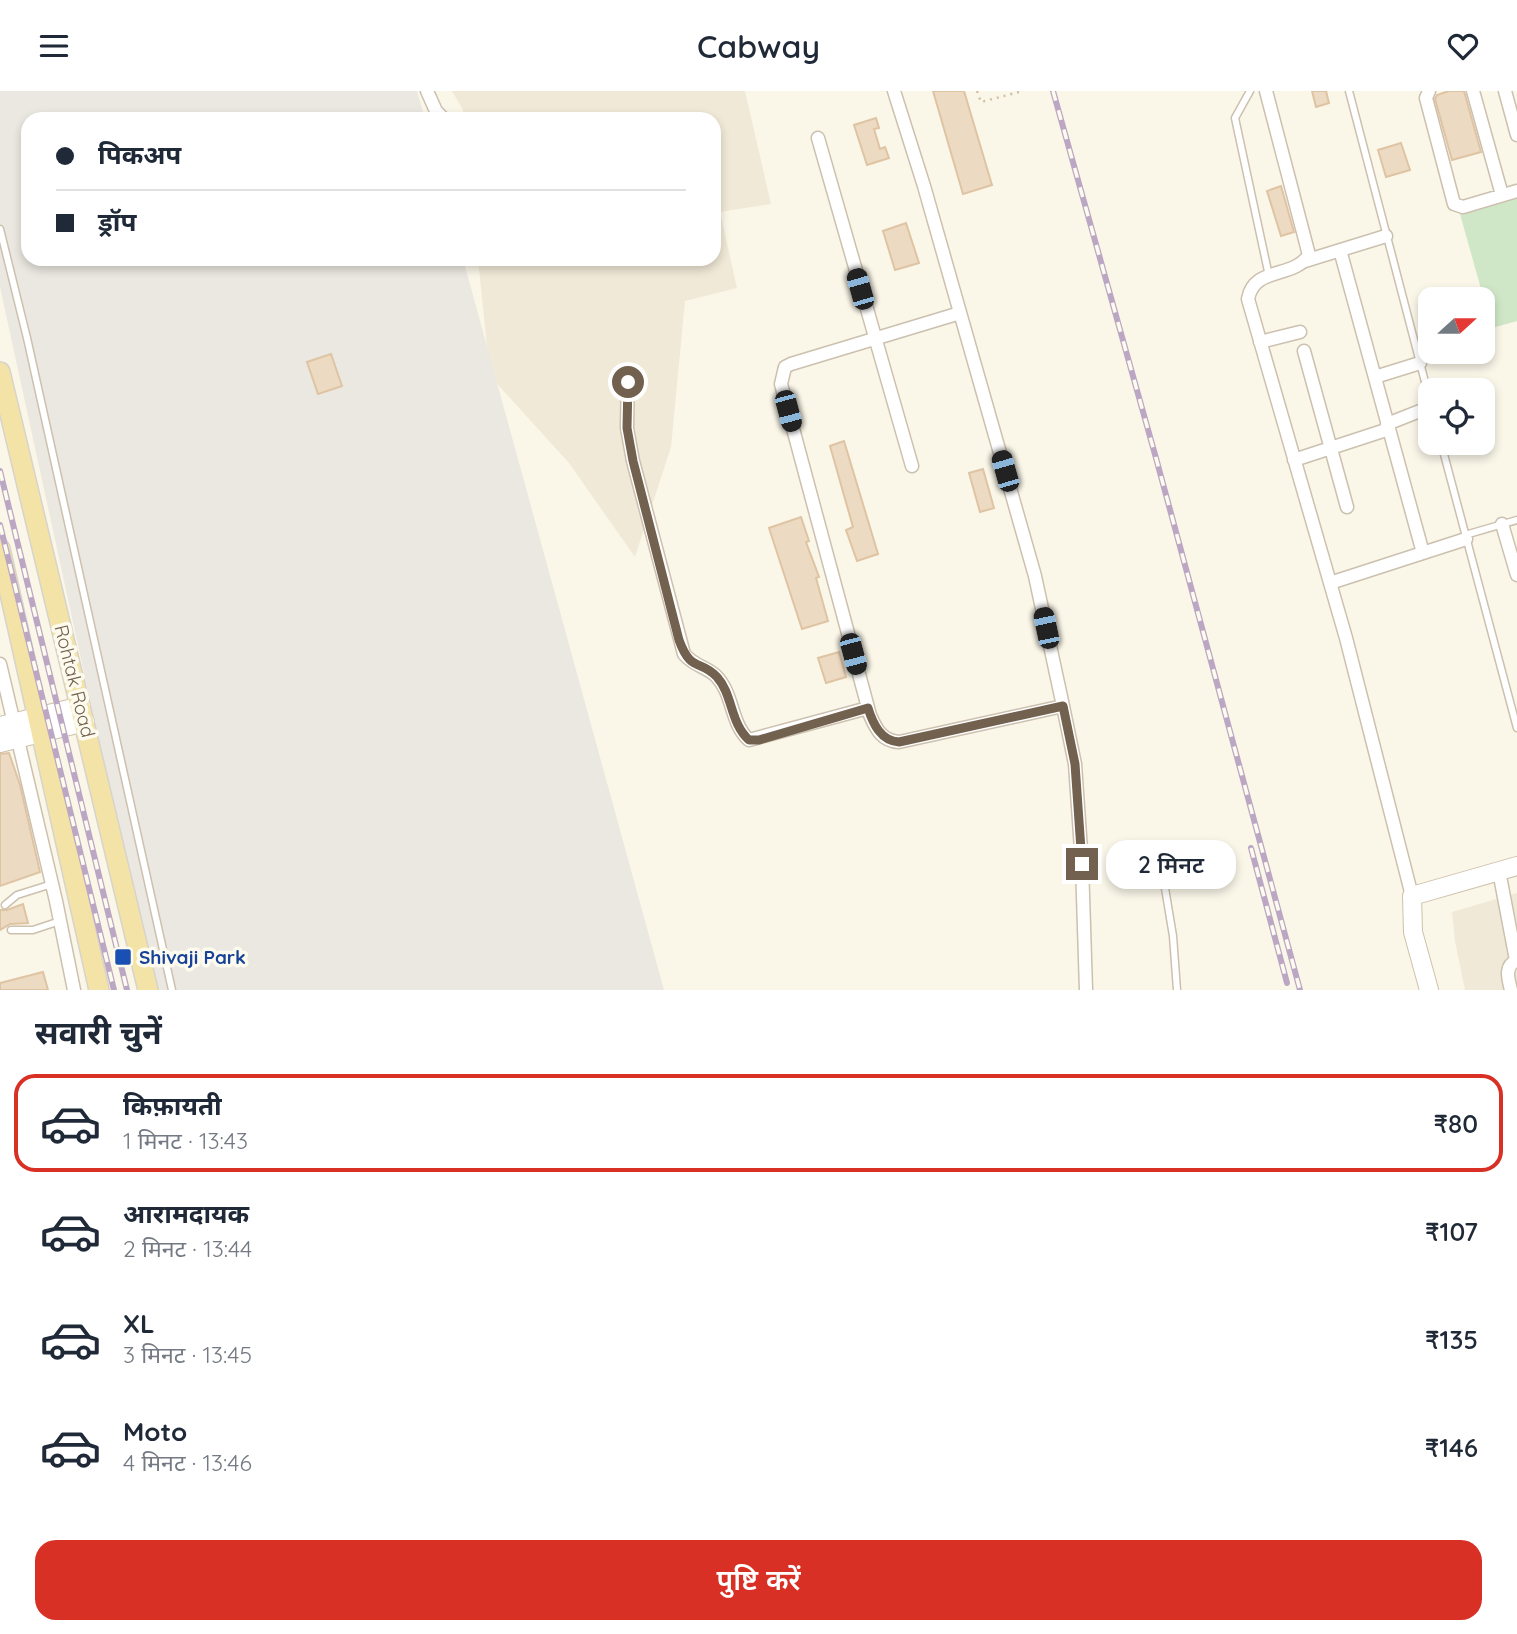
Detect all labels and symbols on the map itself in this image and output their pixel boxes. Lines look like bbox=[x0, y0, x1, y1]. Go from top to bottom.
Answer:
car bbox=[845, 266, 876, 312]
north arrow bbox=[1418, 287, 1494, 364]
route start bbox=[612, 366, 644, 398]
car bbox=[773, 388, 804, 434]
car bbox=[990, 448, 1021, 494]
car bbox=[1032, 605, 1061, 651]
street label: Rohtak Road bbox=[49, 622, 101, 740]
car bbox=[838, 631, 869, 677]
callout: 2 मिनट bbox=[1106, 839, 1236, 889]
route end bbox=[1066, 848, 1098, 880]
place label: Shivaji Park bbox=[139, 945, 246, 969]
marker: Shivaji Park bbox=[113, 947, 133, 967]

